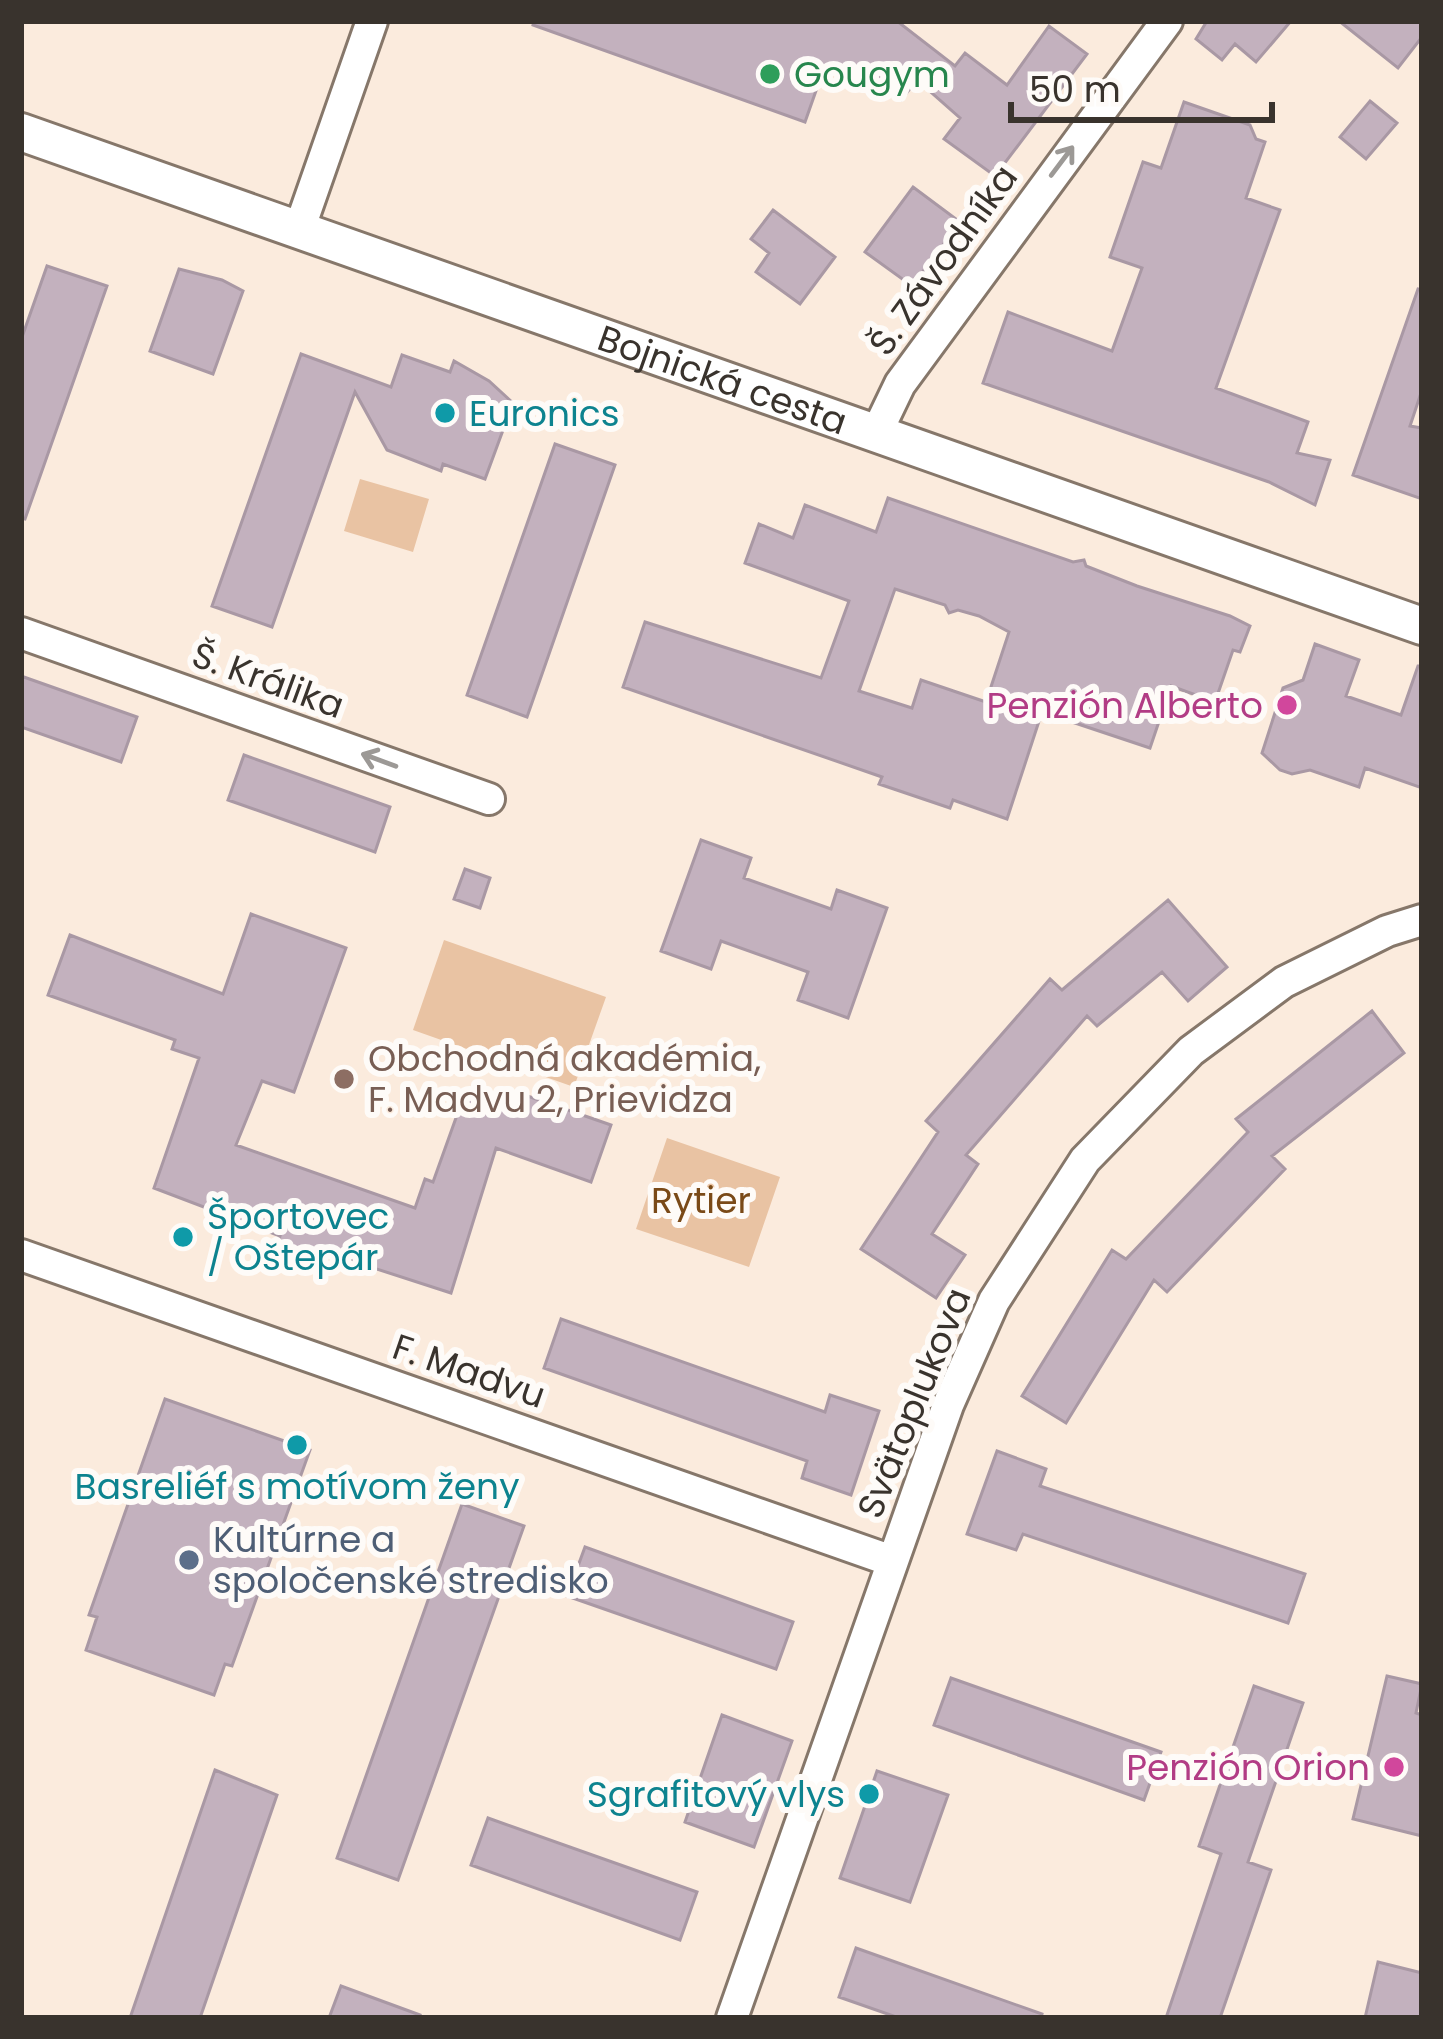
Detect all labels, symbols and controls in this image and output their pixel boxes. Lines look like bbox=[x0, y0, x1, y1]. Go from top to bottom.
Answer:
scale bar bbox=[1011, 48, 1272, 122]
place label: Gougym bbox=[794, 49, 950, 100]
marker: Gougym bbox=[757, 61, 783, 87]
text: 50 m bbox=[1029, 64, 1121, 115]
one-way arrow bbox=[1049, 145, 1075, 178]
street label: Š. Závodníka bbox=[856, 154, 1030, 366]
street label: Bojnická cesta bbox=[591, 312, 854, 447]
place label: Euronics bbox=[469, 388, 620, 439]
marker: Euronics bbox=[432, 400, 458, 426]
street label: Š. Králika bbox=[185, 629, 351, 731]
place label: Penzión Alberto bbox=[987, 680, 1263, 731]
marker: Penzión Alberto bbox=[1274, 692, 1300, 718]
one-way arrow bbox=[361, 748, 398, 769]
place label: Obchodná akadémia, F. Madvu 2, Prievidza bbox=[368, 1033, 761, 1125]
marker: Obchodná akadémia, F. Madvu 2, Prievidza bbox=[331, 1066, 357, 1092]
park label: Rytier bbox=[651, 1175, 751, 1226]
place label: Športovec / Oštepár bbox=[207, 1191, 389, 1283]
marker: Športovec / Oštepár bbox=[170, 1224, 196, 1250]
street label: Svätoplukova bbox=[845, 1280, 983, 1526]
street label: F. Madvu bbox=[386, 1321, 552, 1421]
marker: Basreliéf s motívom ženy bbox=[284, 1432, 310, 1458]
place label: Basreliéf s motívom ženy bbox=[75, 1461, 519, 1512]
place label: Kultúrne a spoločenské stredisko bbox=[213, 1514, 609, 1606]
marker: Kultúrne a spoločenské stredisko bbox=[176, 1547, 202, 1573]
place label: Penzión Orion bbox=[1126, 1742, 1370, 1793]
marker: Penzión Orion bbox=[1381, 1754, 1407, 1780]
place label: Sgrafitový vlys bbox=[587, 1769, 845, 1820]
marker: Sgrafitový vlys bbox=[856, 1781, 882, 1807]

